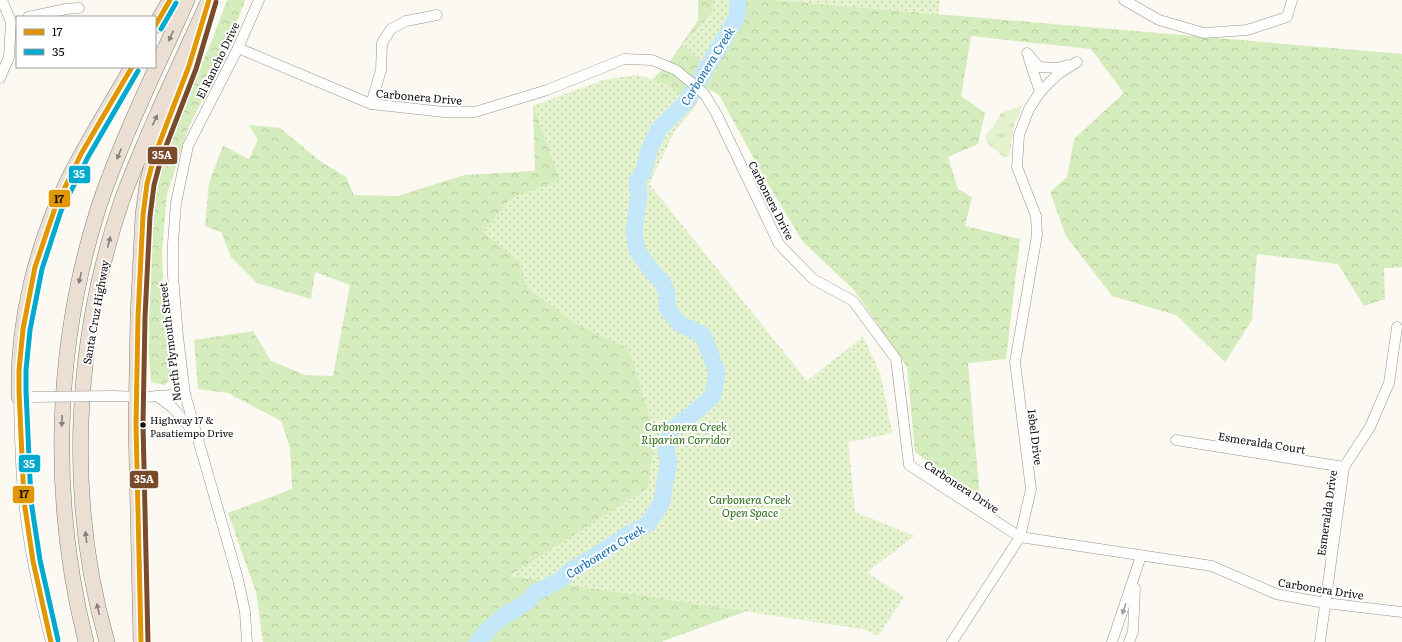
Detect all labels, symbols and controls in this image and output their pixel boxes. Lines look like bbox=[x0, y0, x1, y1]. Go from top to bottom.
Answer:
legend bbox=[16, 16, 156, 68]
street label: El Rancho Drive bbox=[191, 19, 243, 101]
text: 17 bbox=[52, 22, 63, 40]
water label: Carbonera Creek bbox=[676, 23, 739, 109]
one-way arrow bbox=[168, 30, 174, 41]
text: 35 bbox=[52, 42, 65, 60]
street label: Carbonera Drive bbox=[375, 84, 463, 108]
one-way arrow bbox=[152, 115, 158, 126]
line badge: 35A bbox=[147, 146, 178, 165]
text: 35A bbox=[152, 146, 173, 162]
one-way arrow bbox=[115, 149, 121, 161]
street label: Carbonera Drive bbox=[745, 158, 799, 242]
line badge: 35 bbox=[68, 165, 91, 184]
text: 35 bbox=[73, 165, 85, 181]
line badge: 17 bbox=[48, 189, 71, 208]
text: 17 bbox=[54, 190, 64, 206]
one-way arrow bbox=[106, 236, 112, 248]
street label: Santa Cruz Highway bbox=[78, 258, 112, 366]
one-way arrow bbox=[76, 272, 82, 284]
street label: North Plymouth Street bbox=[154, 281, 184, 402]
street label: Isbel Drive bbox=[1025, 408, 1047, 466]
place label: Highway 17 & Pasatiempo Drive bbox=[150, 412, 233, 440]
one-way arrow bbox=[59, 415, 66, 427]
park label: Carbonera Creek Riparian Corridor bbox=[641, 418, 731, 447]
marker: Highway 17 & Pasatiempo Drive bbox=[138, 420, 148, 430]
street label: Esmeralda Court bbox=[1217, 427, 1307, 457]
line badge: 35 bbox=[18, 454, 41, 473]
text: 35 bbox=[23, 455, 35, 471]
street label: Carbonera Drive bbox=[921, 456, 1003, 516]
street label: Esmeralda Drive bbox=[1312, 469, 1340, 557]
line badge: 35A bbox=[129, 470, 159, 489]
text: 35A bbox=[134, 470, 155, 486]
line badge: 17 bbox=[12, 485, 35, 504]
text: 17 bbox=[19, 485, 29, 501]
park label: Carbonera Creek Open Space bbox=[709, 491, 791, 520]
water label: Carbonera Creek bbox=[562, 519, 648, 582]
one-way arrow bbox=[83, 531, 89, 543]
street label: Carbonera Drive bbox=[1277, 573, 1365, 603]
one-way arrow bbox=[95, 603, 101, 615]
one-way arrow bbox=[1121, 603, 1127, 615]

